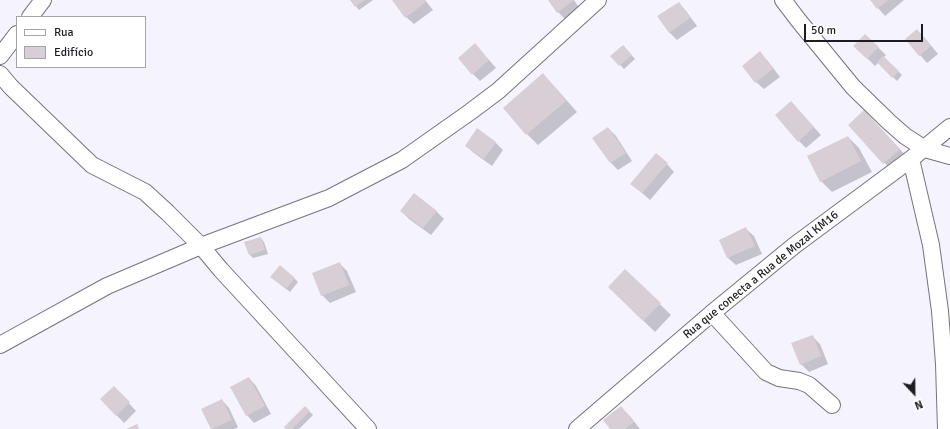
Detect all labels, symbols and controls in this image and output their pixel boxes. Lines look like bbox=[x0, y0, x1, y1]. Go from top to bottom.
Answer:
legend bbox=[16, 16, 146, 68]
scale bar bbox=[806, 16, 925, 42]
text: 50 m bbox=[811, 23, 836, 38]
text: Rua bbox=[54, 25, 74, 40]
text: Edifício bbox=[54, 45, 93, 60]
street label: Rua que conecta a Rua de Mozal KM16 bbox=[680, 208, 842, 342]
north arrow bbox=[894, 373, 934, 413]
text: N bbox=[913, 397, 925, 412]

